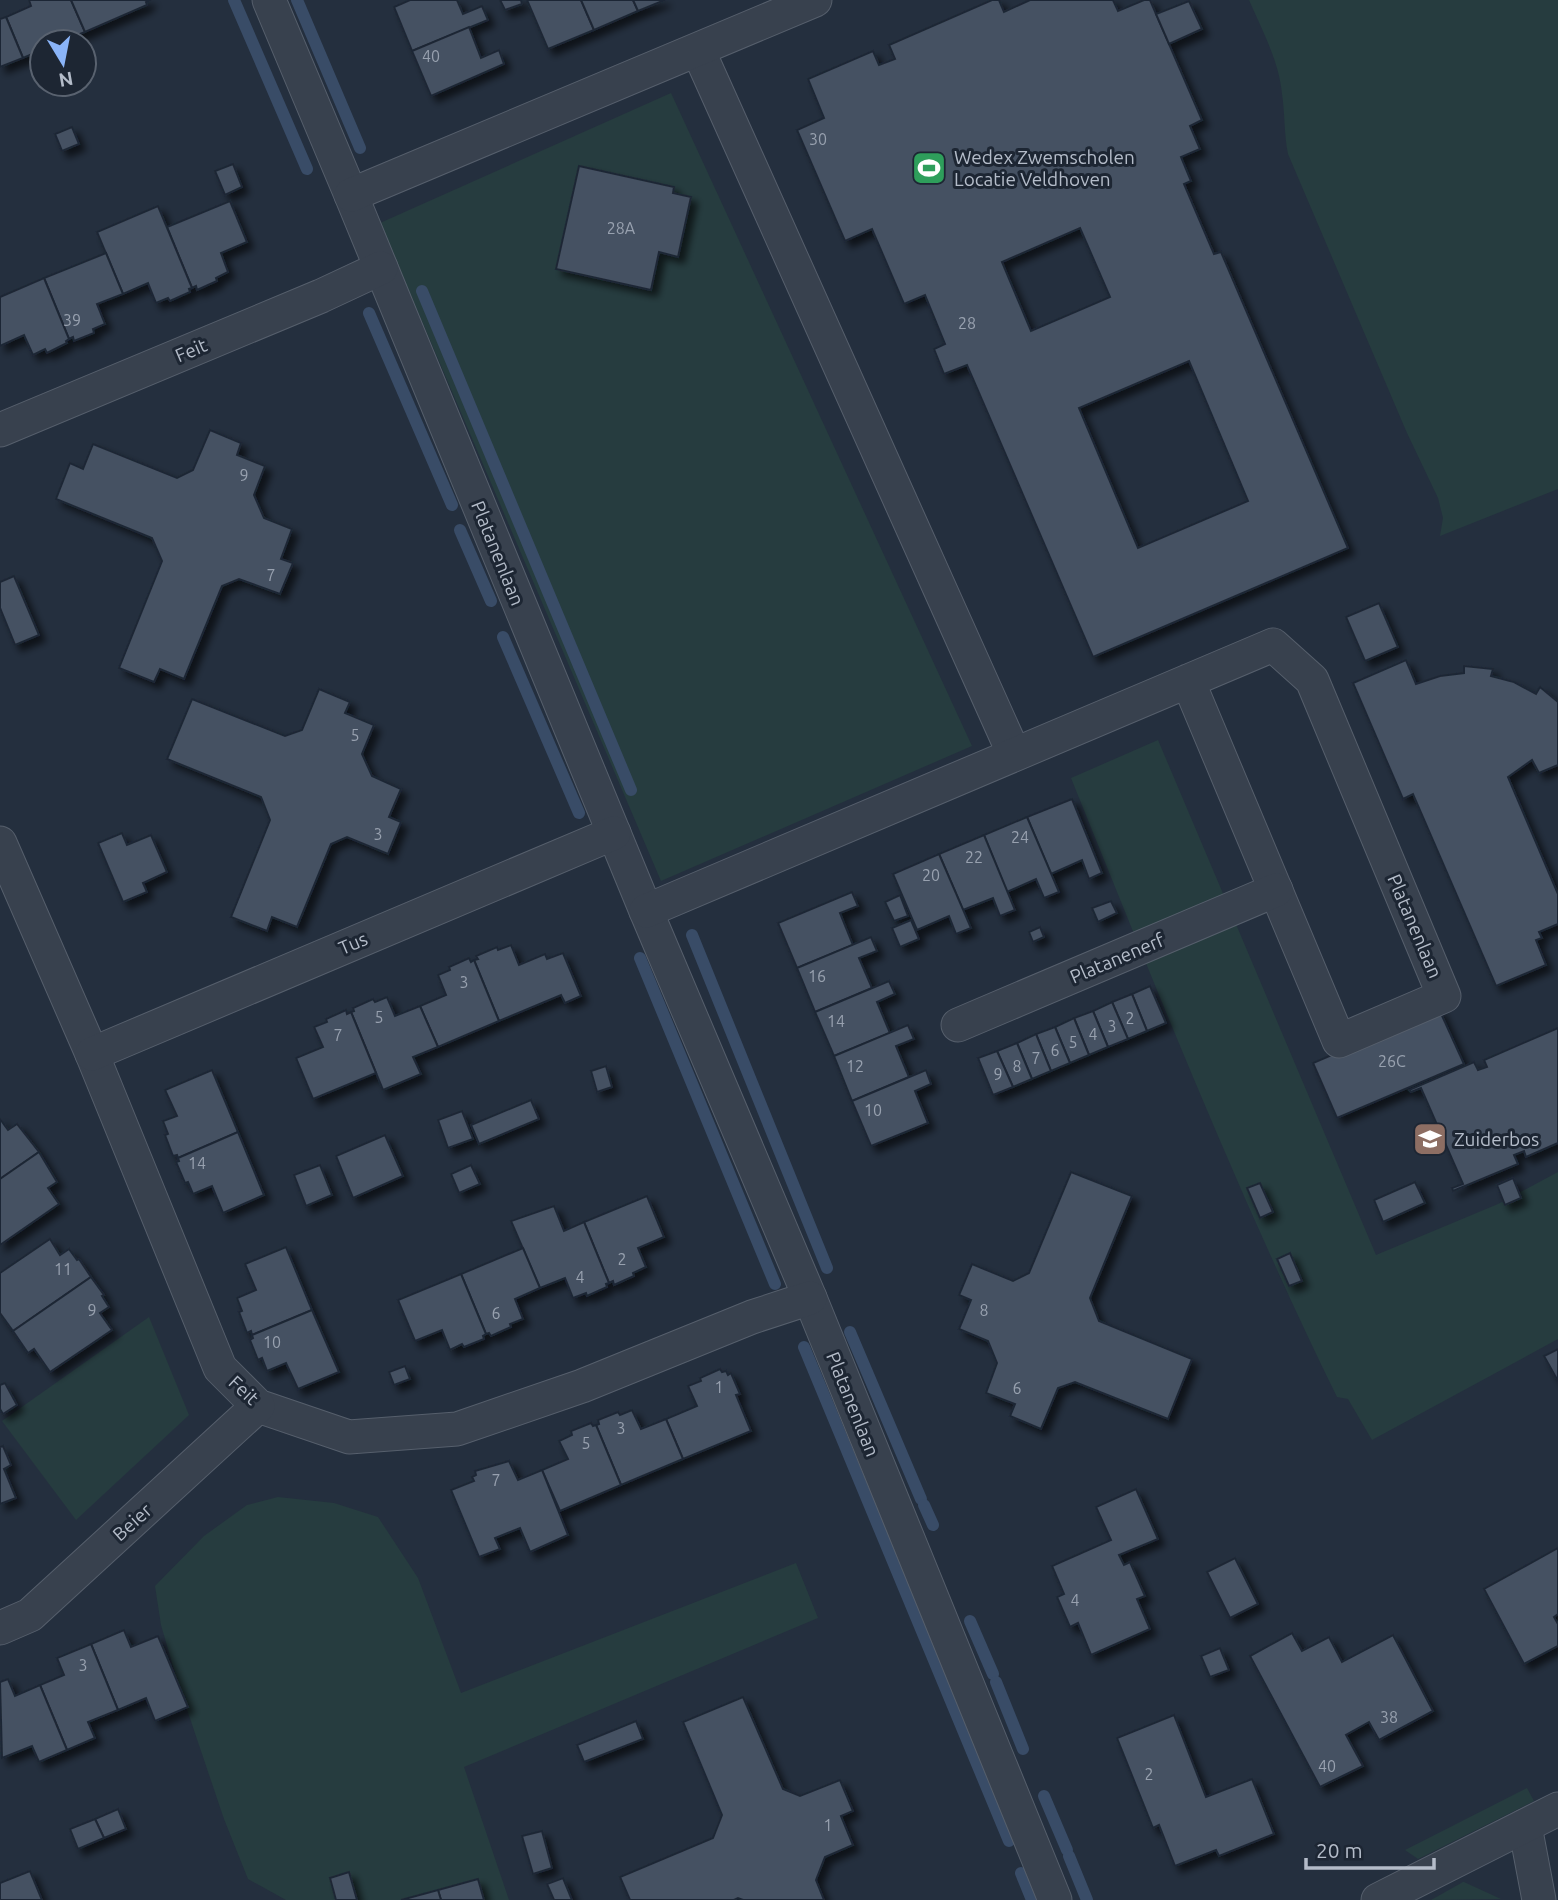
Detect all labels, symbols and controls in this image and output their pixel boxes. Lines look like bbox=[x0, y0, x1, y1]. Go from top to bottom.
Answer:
north arrow bbox=[28, 28, 98, 98]
house number: 40 bbox=[422, 47, 440, 65]
text: N bbox=[57, 68, 75, 92]
house number: 30 bbox=[809, 130, 827, 148]
place label: Wedex Zwemscholen Locatie Veldhoven bbox=[954, 146, 1135, 190]
sports icon: Wedex Zwemscholen Locatie Veldhoven bbox=[910, 149, 948, 187]
house number: 28A bbox=[607, 219, 636, 237]
house number: 39 bbox=[63, 311, 81, 329]
house number: 28 bbox=[958, 314, 976, 332]
street label: Feit bbox=[172, 333, 211, 366]
house number: 9 bbox=[239, 466, 249, 484]
street label: Platanenlaan bbox=[467, 497, 529, 609]
house number: 7 bbox=[266, 566, 276, 584]
house number: 5 bbox=[350, 726, 360, 744]
house number: 3 bbox=[373, 825, 383, 843]
house number: 24 bbox=[1011, 828, 1029, 846]
house number: 22 bbox=[965, 848, 983, 866]
house number: 20 bbox=[922, 866, 940, 884]
street label: Platanenlaan bbox=[1383, 871, 1447, 981]
street label: Tus bbox=[335, 927, 371, 959]
street label: Platanenerf bbox=[1066, 928, 1168, 988]
house number: 16 bbox=[808, 967, 826, 985]
house number: 3 bbox=[459, 973, 469, 991]
house number: 5 bbox=[374, 1008, 384, 1026]
house number: 2 bbox=[1125, 1009, 1135, 1027]
house number: 14 bbox=[827, 1012, 845, 1030]
house number: 3 bbox=[1107, 1017, 1117, 1035]
house number: 4 bbox=[1088, 1025, 1098, 1043]
house number: 7 bbox=[333, 1026, 343, 1044]
house number: 5 bbox=[1068, 1033, 1078, 1051]
house number: 6 bbox=[1050, 1041, 1060, 1059]
house number: 7 bbox=[1031, 1049, 1041, 1067]
house number: 26C bbox=[1378, 1052, 1406, 1070]
house number: 12 bbox=[846, 1057, 864, 1075]
house number: 8 bbox=[1012, 1057, 1022, 1075]
house number: 9 bbox=[993, 1065, 1003, 1083]
house number: 10 bbox=[864, 1101, 882, 1119]
school or university icon: Zuiderbos bbox=[1411, 1120, 1449, 1158]
place label: Zuiderbos bbox=[1454, 1128, 1539, 1150]
house number: 14 bbox=[188, 1154, 206, 1172]
house number: 2 bbox=[617, 1250, 627, 1268]
house number: 11 bbox=[54, 1260, 72, 1278]
house number: 4 bbox=[575, 1268, 585, 1286]
house number: 9 bbox=[87, 1301, 97, 1319]
house number: 8 bbox=[979, 1301, 989, 1319]
house number: 6 bbox=[491, 1304, 501, 1322]
house number: 10 bbox=[263, 1333, 281, 1351]
street label: Platanenlaan bbox=[822, 1348, 884, 1460]
street label: Feit bbox=[225, 1371, 264, 1410]
house number: 1 bbox=[714, 1378, 724, 1396]
house number: 6 bbox=[1012, 1379, 1022, 1397]
house number: 3 bbox=[616, 1419, 626, 1437]
house number: 5 bbox=[581, 1434, 591, 1452]
house number: 7 bbox=[491, 1471, 501, 1489]
street label: Beier bbox=[108, 1499, 156, 1545]
house number: 4 bbox=[1070, 1591, 1080, 1609]
house number: 3 bbox=[78, 1656, 88, 1674]
house number: 38 bbox=[1380, 1708, 1398, 1726]
house number: 40 bbox=[1318, 1757, 1336, 1775]
house number: 2 bbox=[1144, 1765, 1154, 1783]
house number: 1 bbox=[823, 1816, 833, 1834]
scale bar bbox=[1306, 1826, 1434, 1870]
text: 20 m bbox=[1316, 1838, 1363, 1862]

